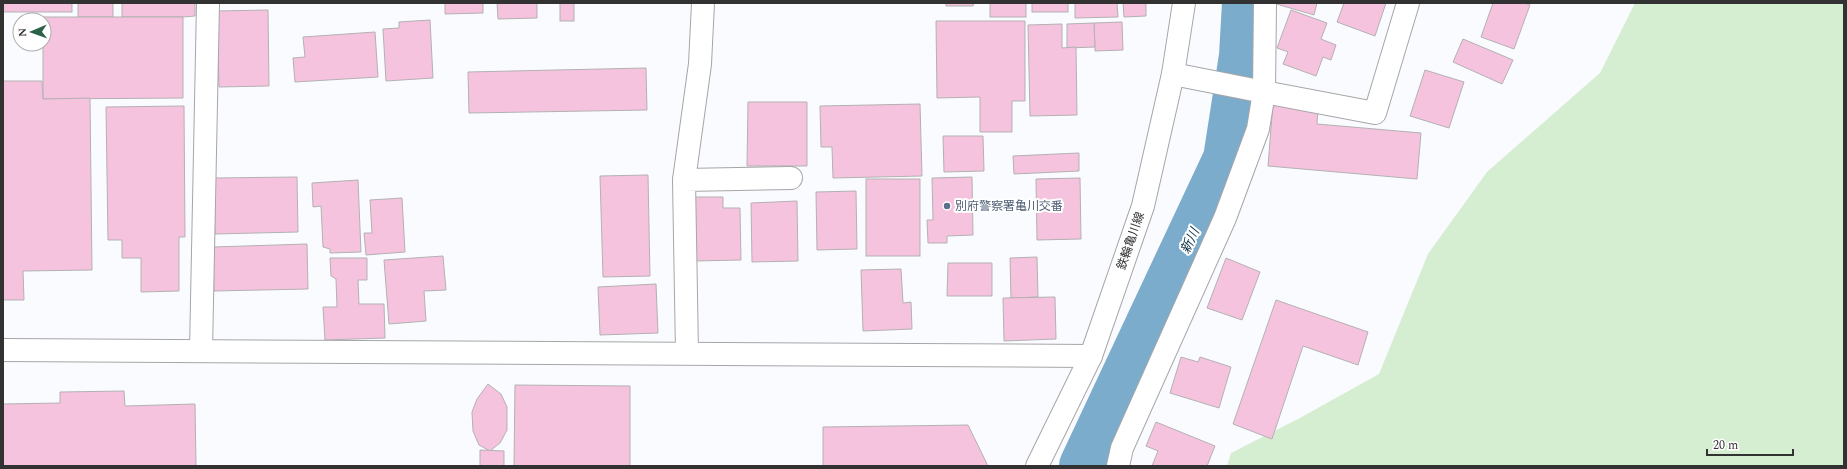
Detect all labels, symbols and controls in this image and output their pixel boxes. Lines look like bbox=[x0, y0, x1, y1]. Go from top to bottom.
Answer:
north arrow bbox=[12, 12, 52, 52]
text: N bbox=[14, 28, 31, 37]
place label: 別府警察署亀川交番 bbox=[955, 197, 1063, 216]
marker: 別府警察署亀川交番 bbox=[942, 201, 952, 211]
street label: 鉄輪亀川線 bbox=[1112, 210, 1150, 272]
water label: 新川 bbox=[1175, 223, 1205, 257]
scale bar bbox=[1707, 431, 1793, 457]
text: 20 m bbox=[1713, 436, 1738, 455]

